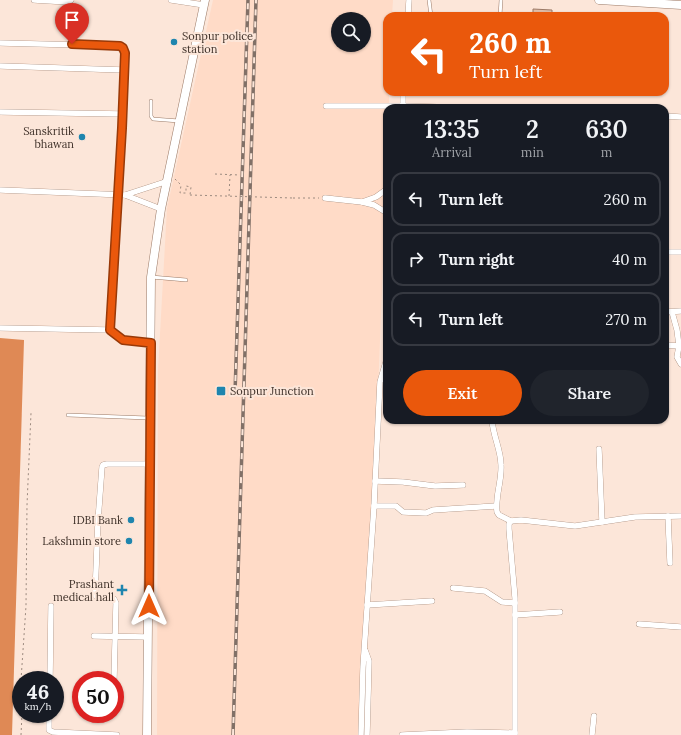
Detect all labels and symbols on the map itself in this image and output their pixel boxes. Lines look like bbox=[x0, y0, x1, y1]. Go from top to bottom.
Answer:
pin bbox=[55, 3, 89, 44]
place label: Sonpur police station bbox=[182, 29, 253, 56]
marker: Sonpur police station bbox=[169, 37, 179, 47]
place label: Sanskritik bhawan bbox=[23, 124, 74, 151]
marker: Sanskritik bhawan bbox=[77, 132, 87, 142]
place label: Sonpur Junction bbox=[230, 384, 314, 398]
marker: Sonpur Junction bbox=[215, 385, 227, 397]
place label: IDBI Bank bbox=[73, 513, 123, 527]
marker: IDBI Bank bbox=[126, 515, 136, 525]
place label: Lakshmin store bbox=[42, 534, 121, 548]
marker: Lakshmin store bbox=[124, 536, 134, 546]
place label: Prashant medical hall bbox=[53, 577, 115, 604]
marker: Prashant medical hall bbox=[117, 585, 127, 595]
position arrow bbox=[128, 585, 170, 627]
speed limit sign: 50 bbox=[72, 671, 124, 723]

